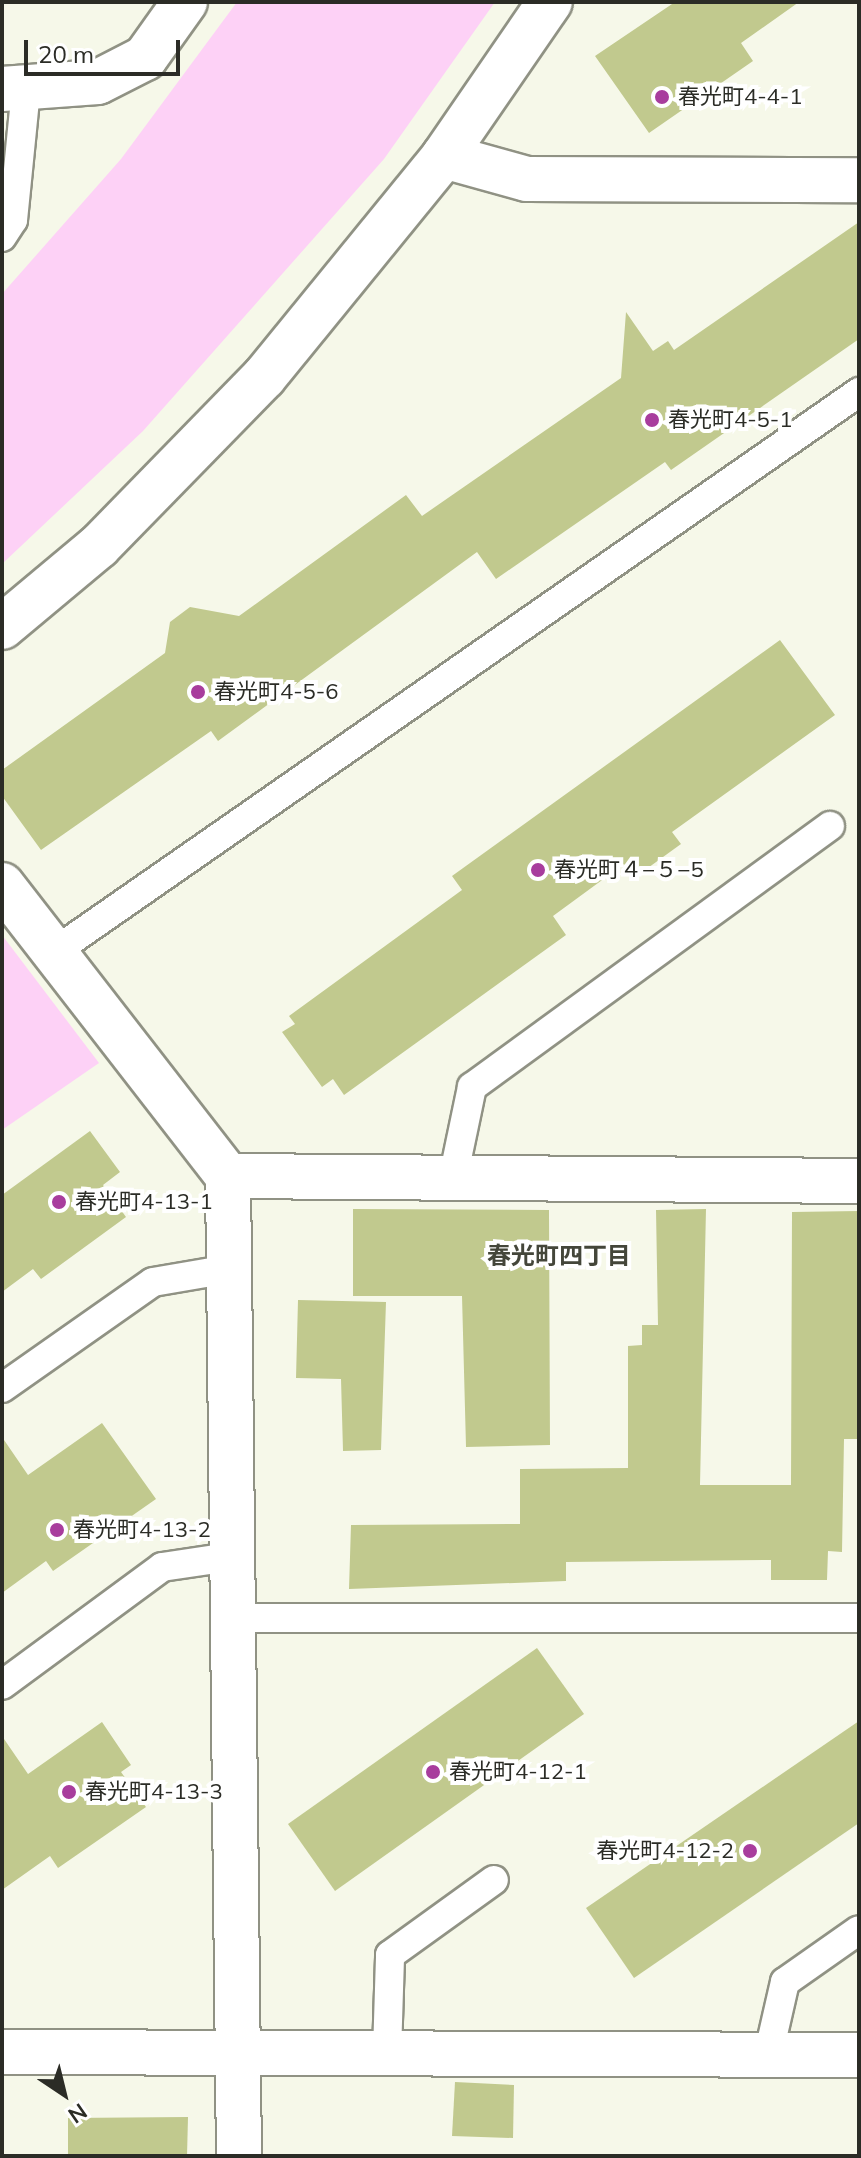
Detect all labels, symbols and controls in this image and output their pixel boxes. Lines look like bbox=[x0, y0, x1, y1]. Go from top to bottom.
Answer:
scale bar bbox=[28, 24, 184, 74]
text: 20 m bbox=[38, 39, 94, 69]
place label: 春光町4-4-1 bbox=[678, 84, 802, 110]
marker: 春光町4-4-1 bbox=[653, 88, 671, 106]
place label: 春光町4-5-1 bbox=[668, 407, 792, 433]
marker: 春光町4-5-1 bbox=[643, 411, 661, 429]
place label: 春光町4-5-6 bbox=[214, 679, 338, 705]
marker: 春光町4-5-6 bbox=[189, 683, 207, 701]
place label: 春光町４−５−5 bbox=[554, 857, 704, 883]
marker: 春光町４−５−5 bbox=[529, 861, 547, 879]
place label: 春光町4-13-1 bbox=[75, 1189, 213, 1215]
marker: 春光町4-13-1 bbox=[50, 1193, 68, 1211]
district label: 春光町四丁目 bbox=[487, 1242, 631, 1270]
place label: 春光町4-13-2 bbox=[73, 1517, 211, 1543]
marker: 春光町4-13-2 bbox=[48, 1521, 66, 1539]
place label: 春光町4-12-1 bbox=[449, 1759, 587, 1785]
marker: 春光町4-12-1 bbox=[424, 1763, 442, 1781]
place label: 春光町4-13-3 bbox=[85, 1779, 223, 1805]
marker: 春光町4-13-3 bbox=[60, 1783, 78, 1801]
place label: 春光町4-12-2 bbox=[596, 1838, 734, 1864]
marker: 春光町4-12-2 bbox=[741, 1842, 759, 1860]
north arrow bbox=[24, 2054, 104, 2134]
text: N bbox=[63, 2097, 93, 2130]

